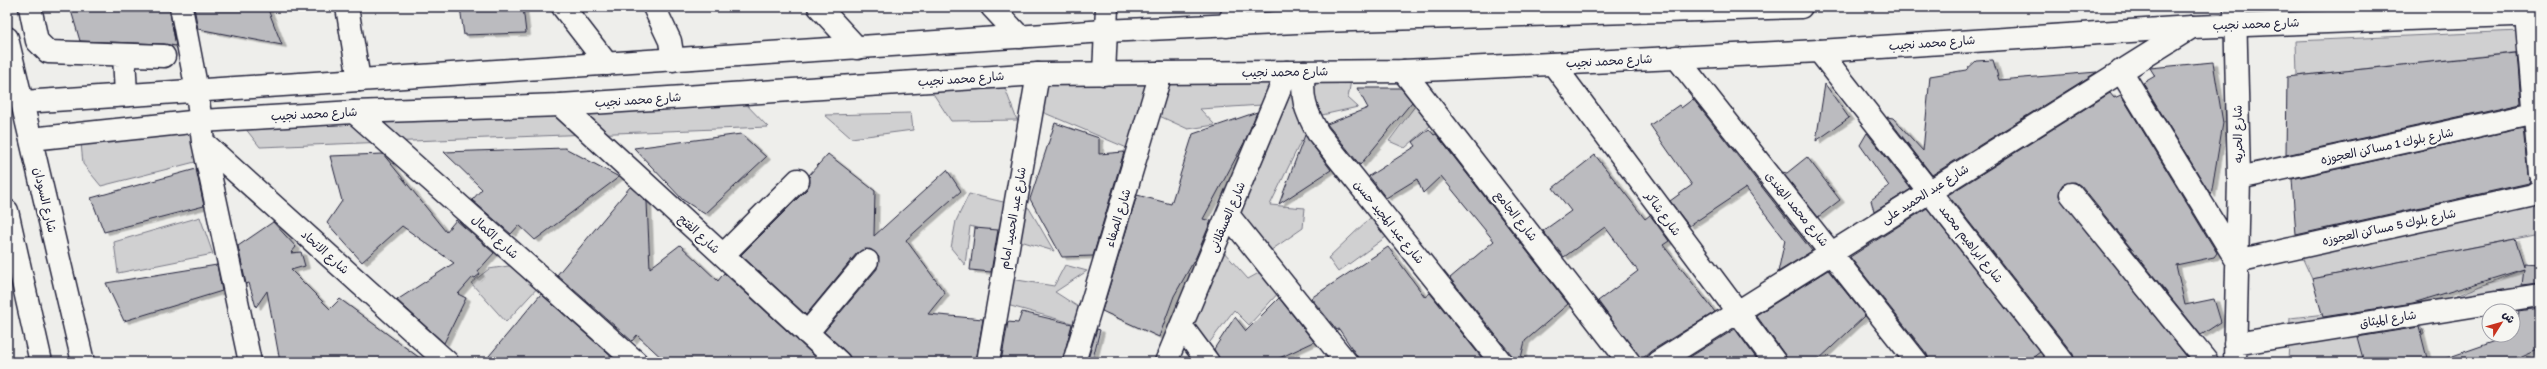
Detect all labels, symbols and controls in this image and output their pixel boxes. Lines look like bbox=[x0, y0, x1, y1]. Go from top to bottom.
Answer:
street label: شارع محمد نجيب bbox=[2212, 15, 2300, 35]
street label: شارع محمد نجيب bbox=[1888, 33, 1976, 55]
street label: شارع محمد نجيب bbox=[1565, 52, 1653, 72]
street label: شارع محمد نجيب bbox=[1242, 64, 1328, 82]
street label: شارع محمد نجيب bbox=[917, 69, 1005, 91]
street label: شارع محمد نجيب bbox=[594, 90, 682, 112]
street label: شارع محمد نجيب bbox=[270, 105, 358, 125]
street label: شارع الحريه bbox=[2230, 105, 2248, 163]
street label: شارع بلوك 1 مساكن العجوزه bbox=[2319, 125, 2455, 169]
street label: شارع عبد الحميد على bbox=[1879, 161, 1972, 228]
street label: شارع السودان bbox=[29, 166, 59, 234]
street label: شارع عبد الحميد امام bbox=[997, 166, 1031, 271]
street label: شارع محمد الهندى bbox=[1761, 169, 1831, 251]
street label: شارع عبد المجيد حسن bbox=[1349, 177, 1427, 268]
street label: شارع العسقلانى bbox=[1206, 180, 1250, 255]
street label: شارع الصفاء bbox=[1102, 187, 1135, 250]
street label: شارع الجامع bbox=[1490, 188, 1540, 245]
street label: شارع شاكر bbox=[1640, 189, 1684, 240]
street label: شارع ابراهيم محمد bbox=[1935, 202, 2006, 287]
street label: شارع بلوك 5 مساكن العجوزه bbox=[2321, 206, 2458, 250]
street label: شارع الفتح bbox=[674, 211, 723, 258]
street label: شارع الكمال bbox=[467, 212, 521, 263]
street label: شارع الاتحاد bbox=[297, 227, 352, 278]
north arrow bbox=[2481, 303, 2521, 343]
street label: شارع الميثاق bbox=[2359, 308, 2418, 332]
text: ش bbox=[2500, 309, 2517, 326]

